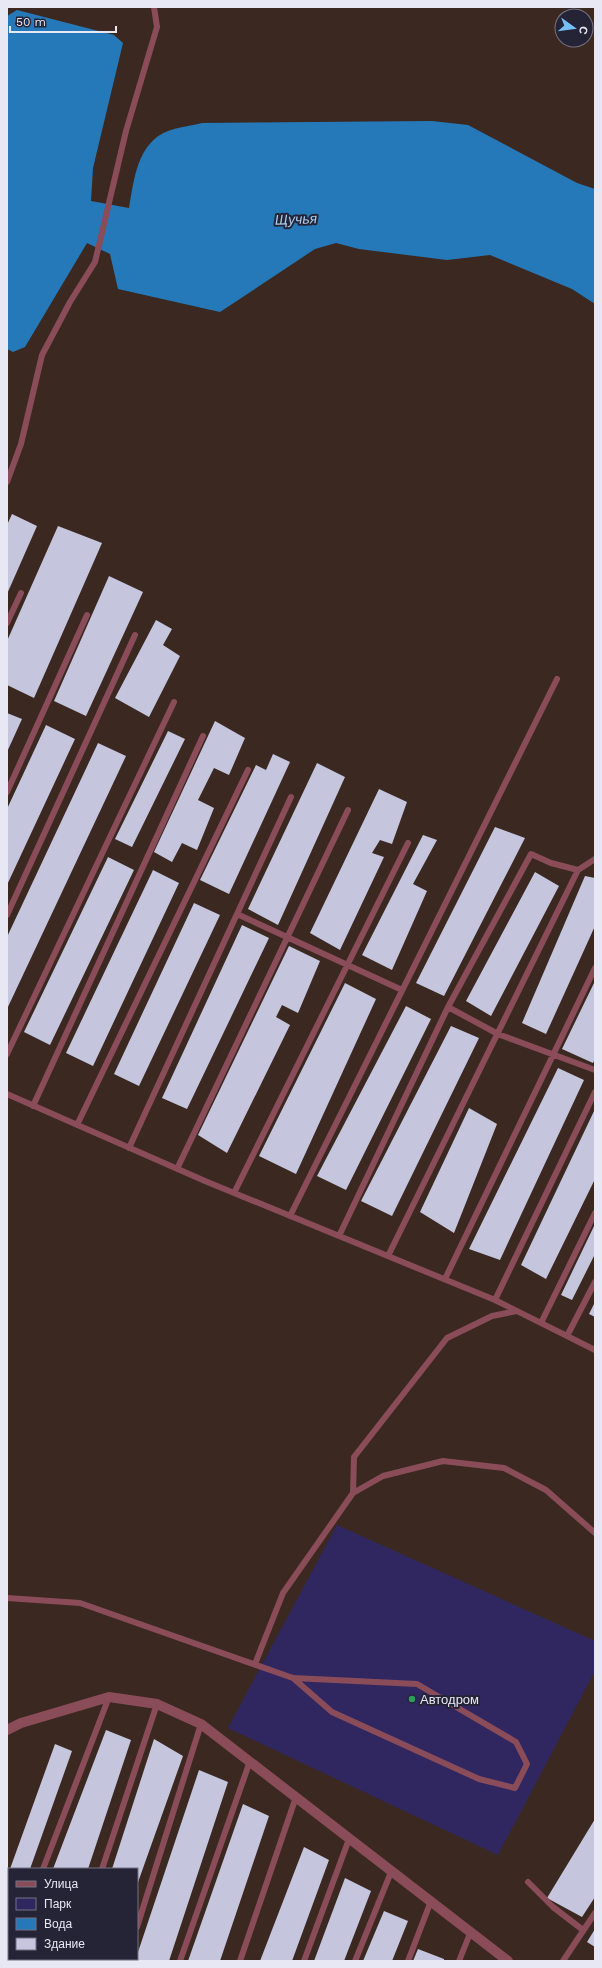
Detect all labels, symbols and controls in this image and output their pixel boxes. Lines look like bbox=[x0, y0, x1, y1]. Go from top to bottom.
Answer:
scale bar bbox=[10, 8, 116, 34]
north arrow bbox=[554, 8, 594, 48]
text: 50 m bbox=[16, 15, 46, 29]
text: С bbox=[576, 25, 590, 36]
water label: Щучья bbox=[275, 210, 318, 228]
place label: Автодром bbox=[420, 1692, 479, 1707]
marker: Автодром bbox=[407, 1694, 417, 1704]
legend bbox=[8, 1868, 138, 1960]
text: Улица bbox=[44, 1877, 78, 1891]
text: Парк bbox=[44, 1897, 72, 1911]
text: Вода bbox=[44, 1917, 72, 1931]
text: Здание bbox=[44, 1937, 85, 1951]

